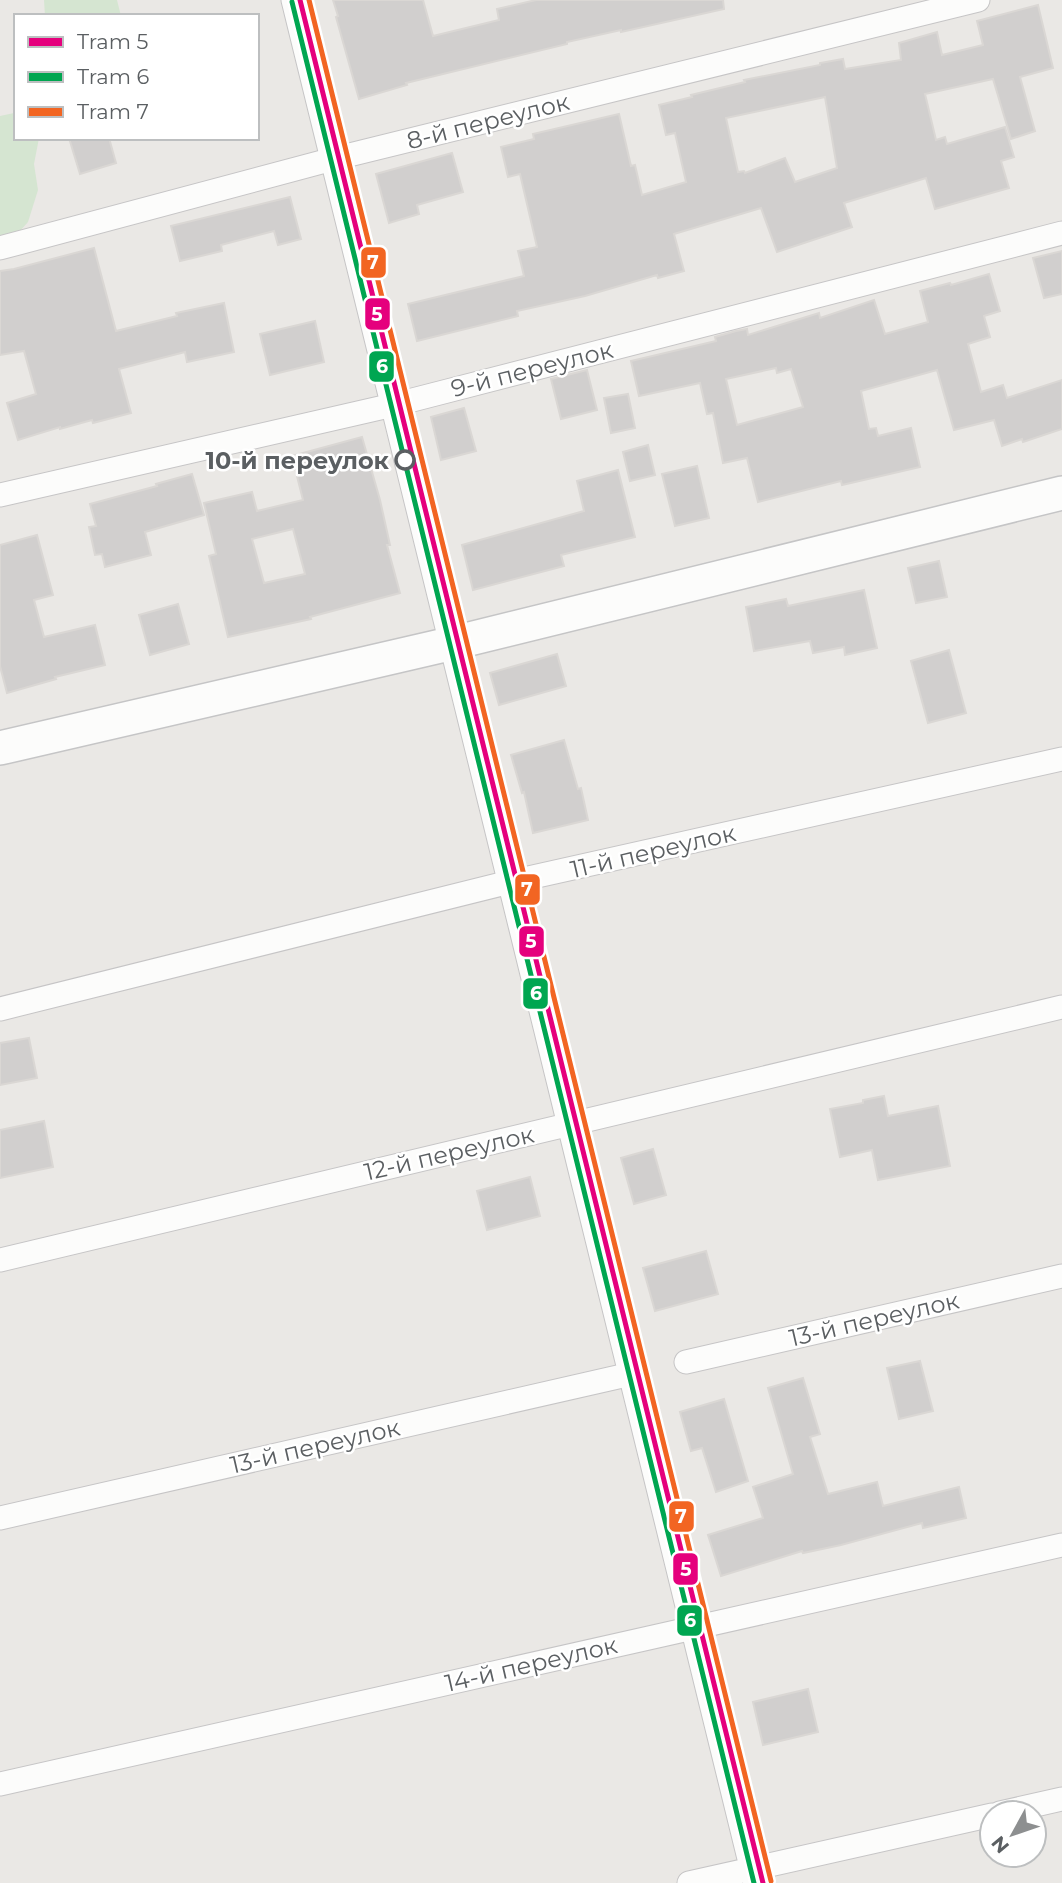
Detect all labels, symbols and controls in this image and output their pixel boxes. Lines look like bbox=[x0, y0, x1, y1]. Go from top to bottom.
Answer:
legend bbox=[14, 14, 259, 140]
text: Tram 5 bbox=[77, 29, 149, 54]
text: Tram 6 bbox=[77, 64, 150, 89]
street label: 8-й переулок bbox=[404, 87, 572, 155]
text: Tram 7 bbox=[77, 99, 149, 124]
line badge: 7 bbox=[360, 246, 387, 279]
text: 7 bbox=[367, 251, 379, 274]
line badge: 5 bbox=[364, 297, 391, 331]
text: 5 bbox=[371, 303, 383, 326]
street label: 9-й переулок bbox=[448, 335, 616, 403]
line badge: 6 bbox=[368, 350, 395, 383]
text: 6 bbox=[376, 355, 388, 378]
place label: 10-й переулок bbox=[205, 446, 390, 475]
marker: 10-й переулок bbox=[395, 450, 415, 470]
street label: 11-й переулок bbox=[568, 818, 738, 884]
line badge: 7 bbox=[514, 873, 541, 906]
text: 7 bbox=[521, 878, 533, 901]
line badge: 5 bbox=[518, 925, 545, 958]
text: 5 bbox=[525, 930, 537, 953]
line badge: 6 bbox=[522, 977, 549, 1010]
text: 6 bbox=[530, 982, 542, 1005]
street label: 12-й переулок bbox=[361, 1119, 537, 1187]
street label: 13-й переулок bbox=[786, 1285, 962, 1353]
street label: 13-й переулок bbox=[227, 1412, 403, 1480]
line badge: 7 bbox=[668, 1500, 695, 1533]
text: 7 bbox=[675, 1505, 687, 1528]
line badge: 5 bbox=[672, 1552, 699, 1586]
text: 5 bbox=[680, 1558, 692, 1581]
line badge: 6 bbox=[676, 1604, 703, 1637]
text: 6 bbox=[684, 1609, 696, 1632]
street label: 14-й переулок bbox=[442, 1630, 620, 1698]
north arrow bbox=[978, 1799, 1048, 1869]
text: N bbox=[987, 1831, 1014, 1858]

